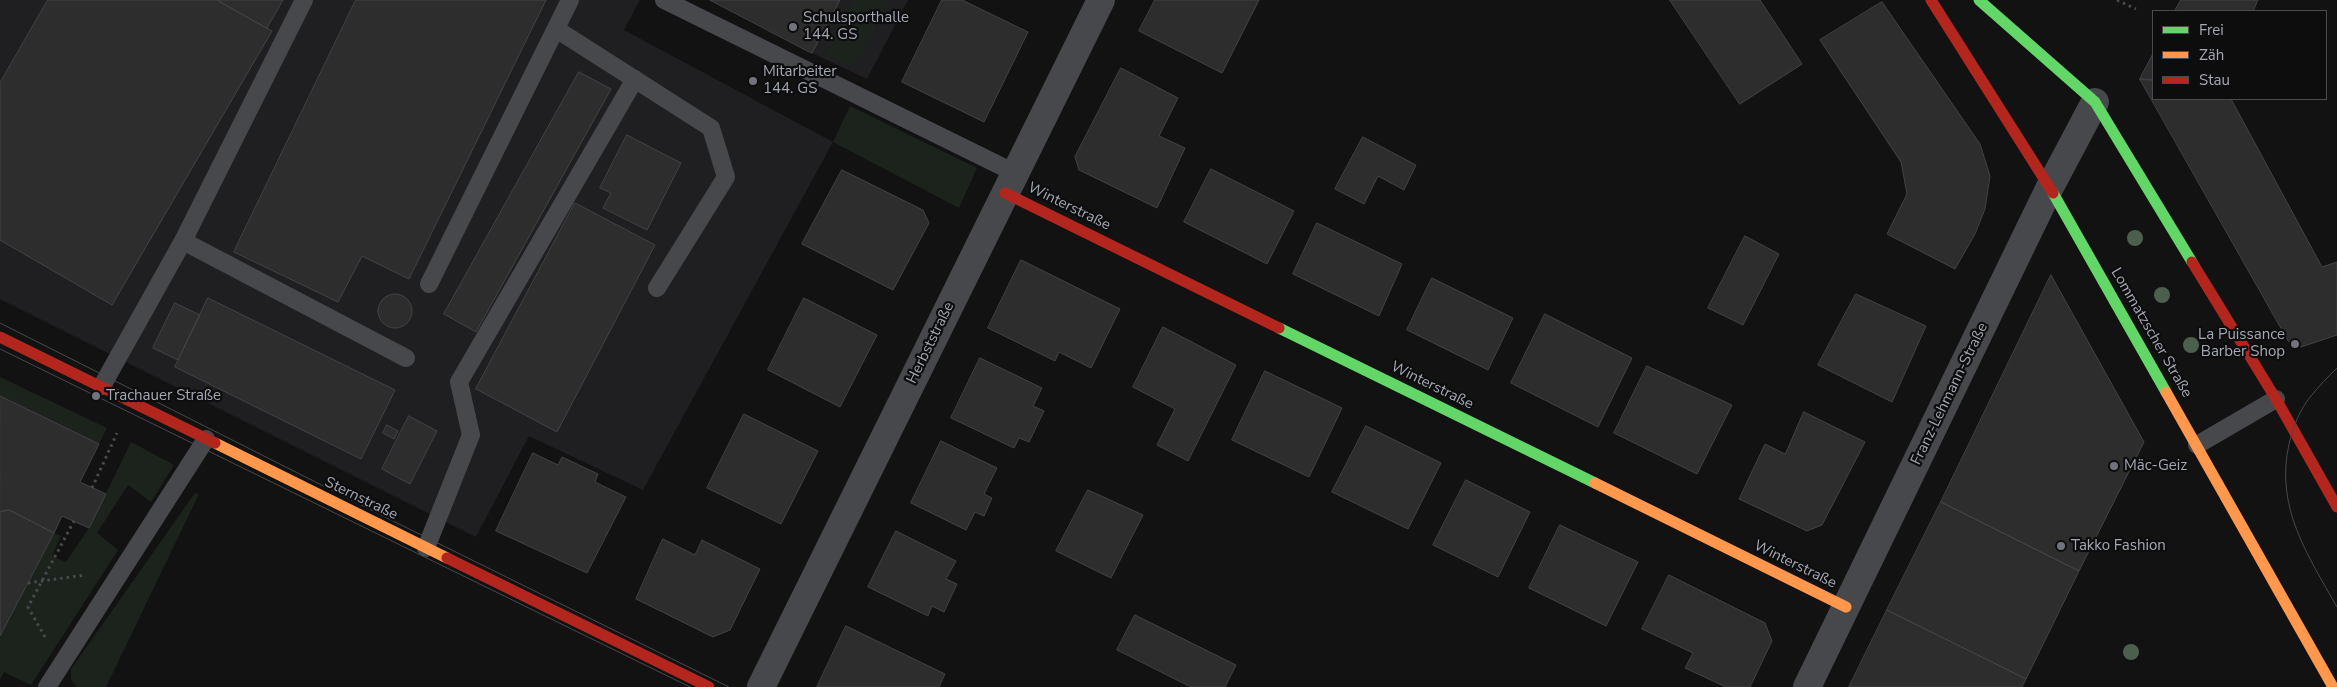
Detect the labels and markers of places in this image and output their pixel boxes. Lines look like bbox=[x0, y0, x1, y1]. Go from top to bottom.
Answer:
place label: Schulsporthalle 144. GS bbox=[803, 9, 909, 44]
marker: Schulsporthalle 144. GS bbox=[787, 21, 799, 33]
place label: Mitarbeiter 144. GS bbox=[763, 63, 837, 98]
marker: Mitarbeiter 144. GS bbox=[747, 75, 759, 87]
place label: La Puissance Barber Shop bbox=[2198, 326, 2285, 361]
marker: La Puissance Barber Shop bbox=[2289, 338, 2301, 350]
place label: Trachauer Straße bbox=[106, 387, 221, 405]
marker: Trachauer Straße bbox=[90, 390, 102, 402]
place label: Mäc-Geiz bbox=[2124, 457, 2187, 475]
marker: Mäc-Geiz bbox=[2108, 460, 2120, 472]
place label: Takko Fashion bbox=[2071, 537, 2166, 555]
marker: Takko Fashion bbox=[2055, 540, 2067, 552]

